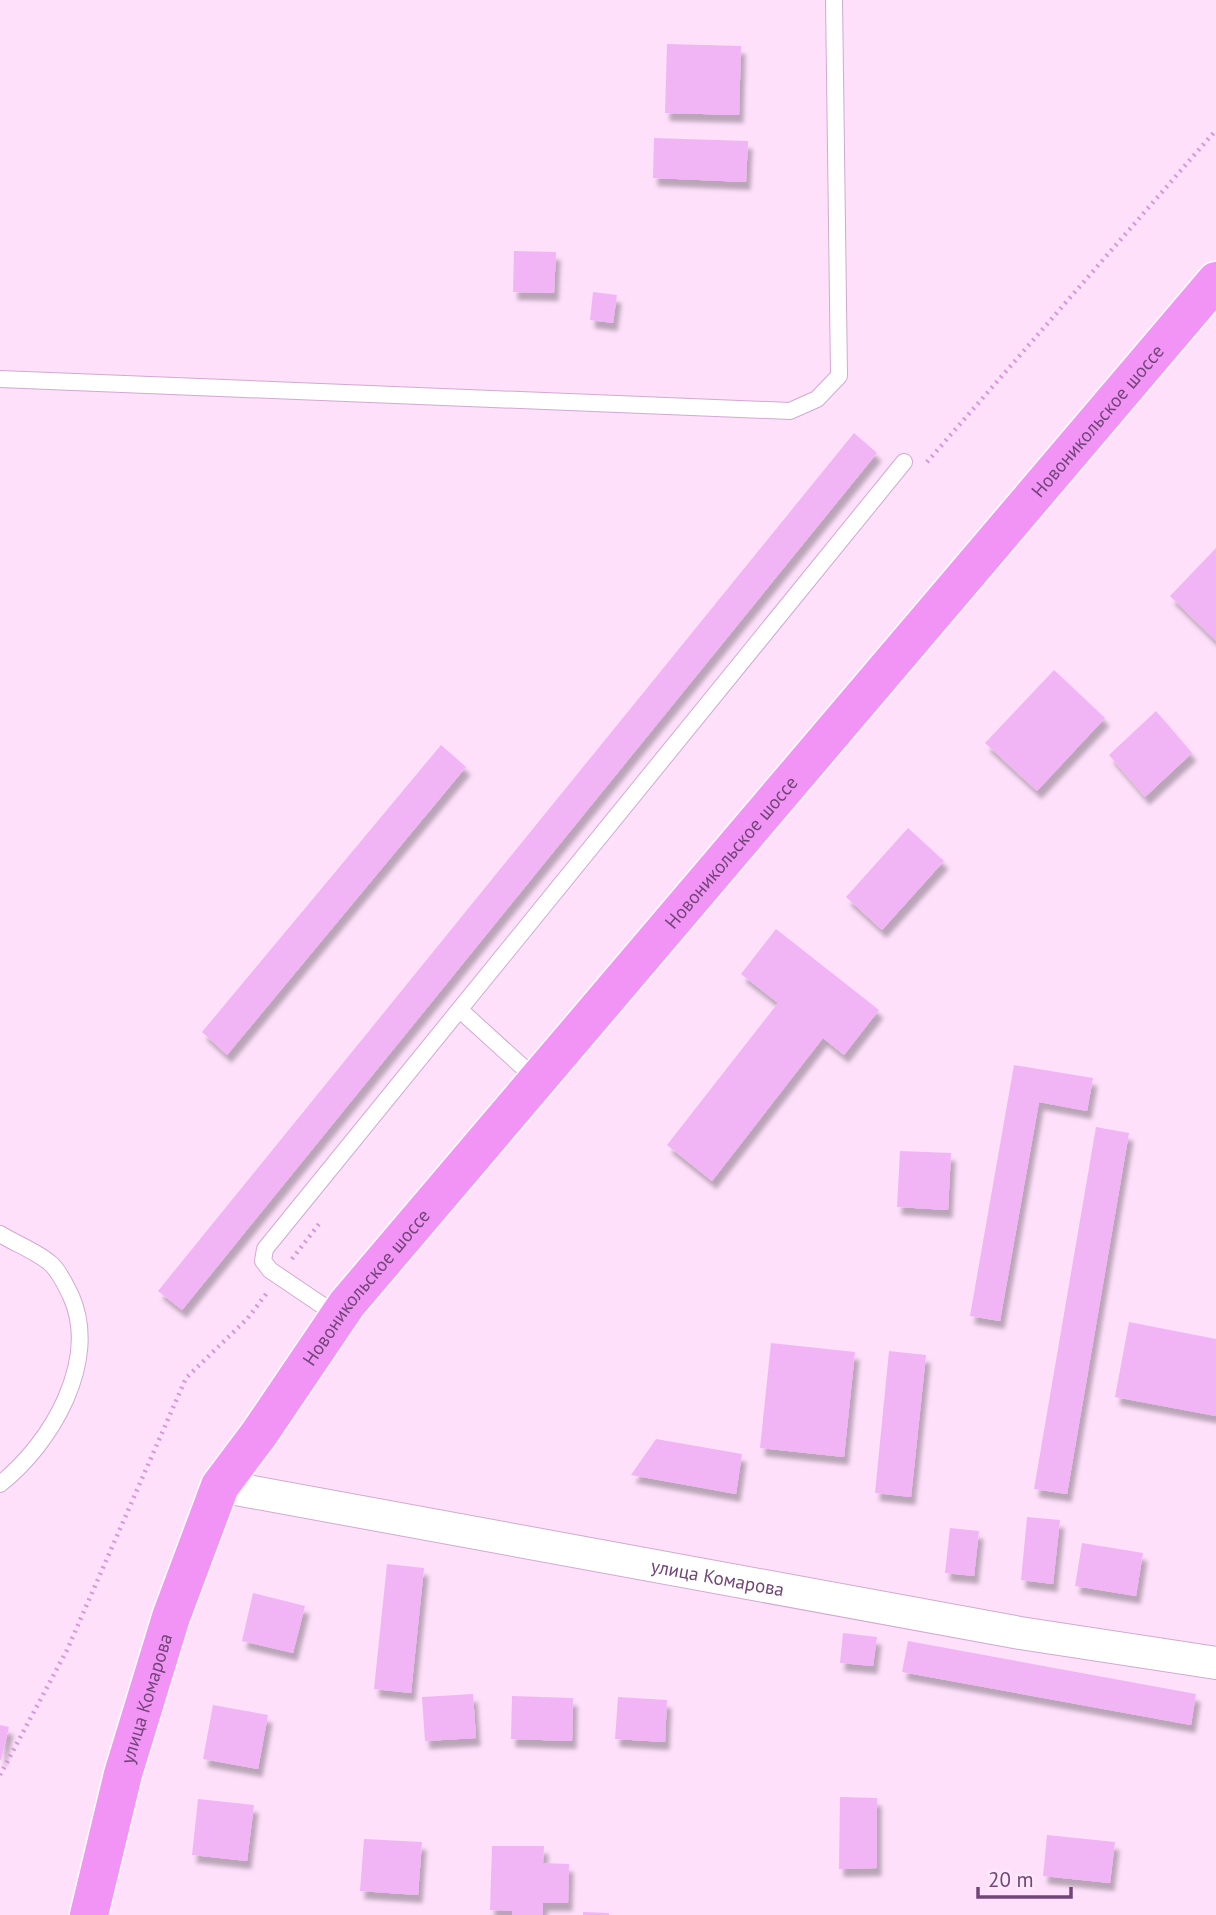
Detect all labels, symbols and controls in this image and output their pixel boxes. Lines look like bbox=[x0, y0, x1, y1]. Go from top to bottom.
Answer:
street label: Новоникольское шоссе bbox=[1026, 339, 1169, 502]
street label: Новоникольское шоссе bbox=[659, 771, 802, 933]
street label: Новоникольское шоссе bbox=[297, 1204, 435, 1370]
street label: улица Комарова bbox=[649, 1553, 786, 1601]
street label: улица Комарова bbox=[115, 1630, 177, 1767]
scale bar bbox=[978, 1856, 1071, 1900]
text: 20 m bbox=[988, 1866, 1034, 1893]

